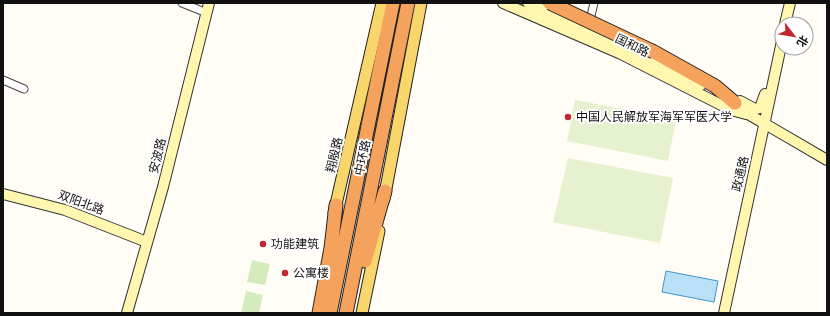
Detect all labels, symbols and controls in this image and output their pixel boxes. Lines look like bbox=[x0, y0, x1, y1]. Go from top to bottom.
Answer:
north arrow bbox=[774, 16, 814, 56]
street label: 国和路 bbox=[612, 30, 652, 62]
text: 北 bbox=[792, 32, 812, 50]
place label: 中国人民解放军海军军医大学 bbox=[576, 108, 732, 127]
marker: 中国人民解放军海军军医大学 bbox=[563, 112, 573, 122]
street label: 翔殷路 bbox=[322, 135, 348, 175]
street label: 安波路 bbox=[144, 136, 172, 176]
street label: 中环路 bbox=[350, 138, 376, 178]
street label: 政通路 bbox=[728, 154, 754, 194]
street label: 双阳北路 bbox=[55, 186, 107, 220]
place label: 功能建筑 bbox=[271, 235, 319, 254]
marker: 功能建筑 bbox=[258, 239, 268, 249]
place label: 公寓楼 bbox=[293, 264, 329, 283]
marker: 公寓楼 bbox=[280, 268, 290, 278]

